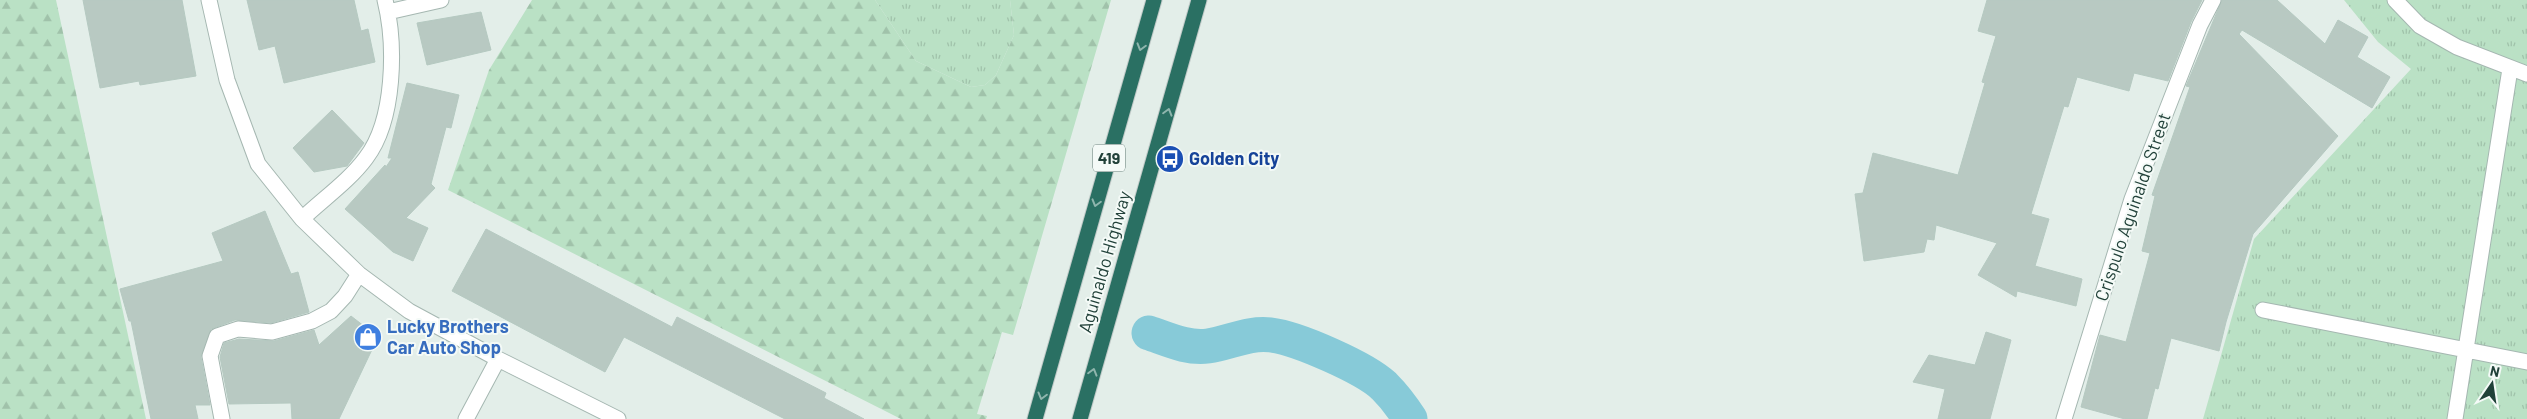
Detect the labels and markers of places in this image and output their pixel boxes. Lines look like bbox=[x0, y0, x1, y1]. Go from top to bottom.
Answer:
bus stop icon: Golden City bbox=[1155, 144, 1185, 174]
place label: Golden City bbox=[1189, 147, 1279, 169]
place label: Lucky Brothers Car Auto Shop bbox=[387, 315, 509, 358]
shop icon: Lucky Brothers Car Auto Shop bbox=[353, 322, 383, 352]

